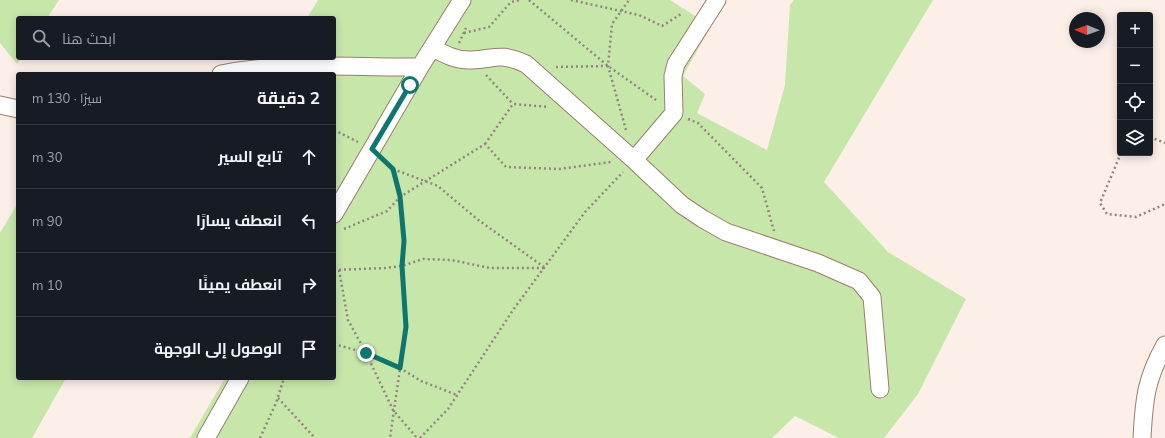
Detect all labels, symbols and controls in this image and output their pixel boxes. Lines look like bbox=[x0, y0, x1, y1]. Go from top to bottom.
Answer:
north arrow bbox=[1069, 12, 1105, 48]
map controls bbox=[1117, 12, 1153, 156]
button: + bbox=[1117, 12, 1153, 48]
search box bbox=[16, 16, 336, 60]
icon: search bbox=[30, 27, 52, 49]
text: ابحث هنا bbox=[62, 29, 116, 48]
button: − bbox=[1117, 48, 1153, 84]
route start bbox=[401, 76, 419, 94]
button: locate bbox=[1117, 84, 1153, 120]
text: 2 دقيقة bbox=[257, 87, 320, 108]
text: سيرًا · 130 m bbox=[32, 90, 102, 106]
button: layers bbox=[1117, 120, 1153, 156]
icon: ahead bbox=[298, 146, 320, 168]
text: تابع السير bbox=[218, 147, 282, 166]
text: 30 m bbox=[32, 149, 62, 165]
icon: left bbox=[298, 210, 320, 232]
text: انعطف يسارًا bbox=[196, 211, 282, 230]
text: 90 m bbox=[32, 213, 62, 229]
icon: right bbox=[298, 274, 320, 296]
text: انعطف يمينًا bbox=[198, 275, 282, 294]
text: 10 m bbox=[32, 277, 62, 293]
icon: arrive bbox=[298, 338, 320, 360]
text: الوصول إلى الوجهة bbox=[154, 339, 282, 358]
route end bbox=[357, 344, 375, 362]

